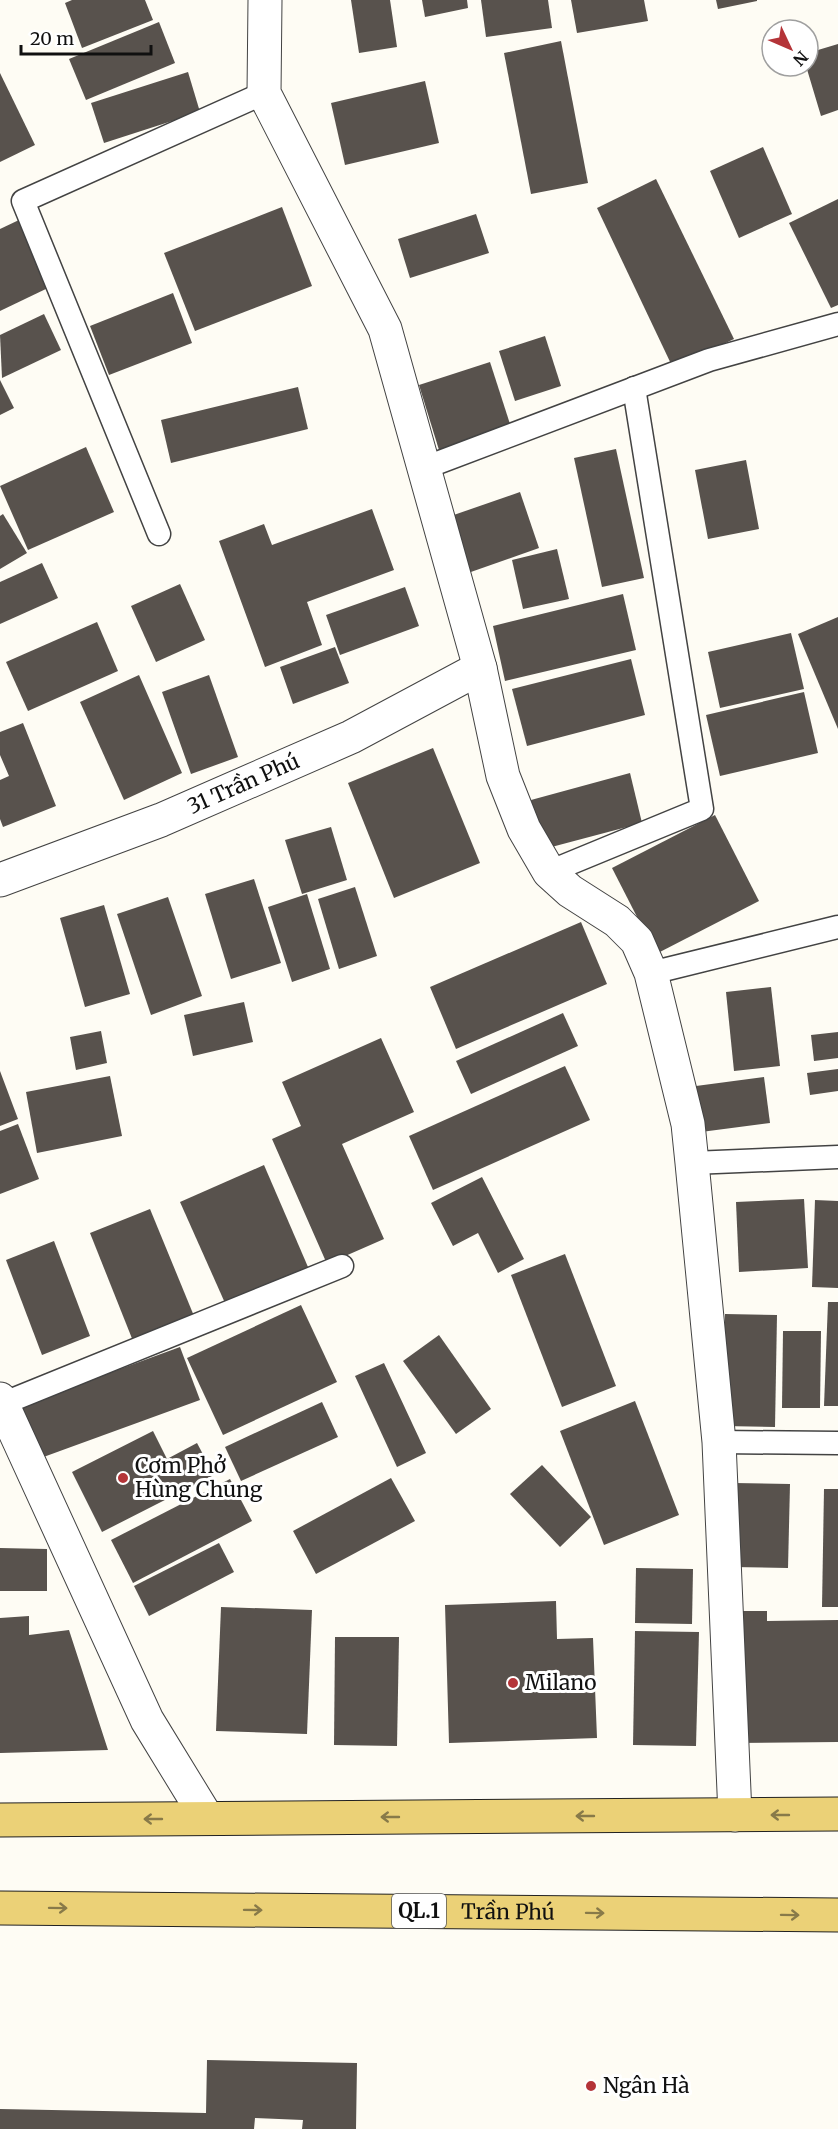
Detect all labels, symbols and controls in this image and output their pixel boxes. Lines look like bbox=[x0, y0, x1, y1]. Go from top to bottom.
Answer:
scale bar bbox=[21, 18, 152, 56]
north arrow bbox=[760, 18, 820, 78]
text: 20 m bbox=[30, 27, 74, 50]
text: N bbox=[789, 47, 812, 70]
street label: 31 Trần Phú bbox=[183, 747, 304, 820]
place label: Cơm Phở Hùng Chung bbox=[135, 1452, 263, 1503]
marker: Cơm Phở Hùng Chung bbox=[116, 1471, 130, 1485]
place label: Milano bbox=[525, 1669, 596, 1696]
marker: Milano bbox=[506, 1676, 520, 1690]
one-way arrow bbox=[770, 1809, 790, 1821]
one-way arrow bbox=[575, 1810, 595, 1822]
one-way arrow bbox=[380, 1811, 400, 1823]
one-way arrow bbox=[143, 1813, 163, 1825]
road number: QL.1 bbox=[392, 1894, 446, 1928]
street label: Trần Phú bbox=[461, 1898, 555, 1926]
one-way arrow bbox=[48, 1902, 68, 1914]
one-way arrow bbox=[243, 1904, 263, 1916]
one-way arrow bbox=[585, 1907, 605, 1919]
one-way arrow bbox=[780, 1909, 800, 1921]
place label: Ngân Hà bbox=[603, 2072, 690, 2099]
marker: Ngân Hà bbox=[584, 2079, 598, 2093]

